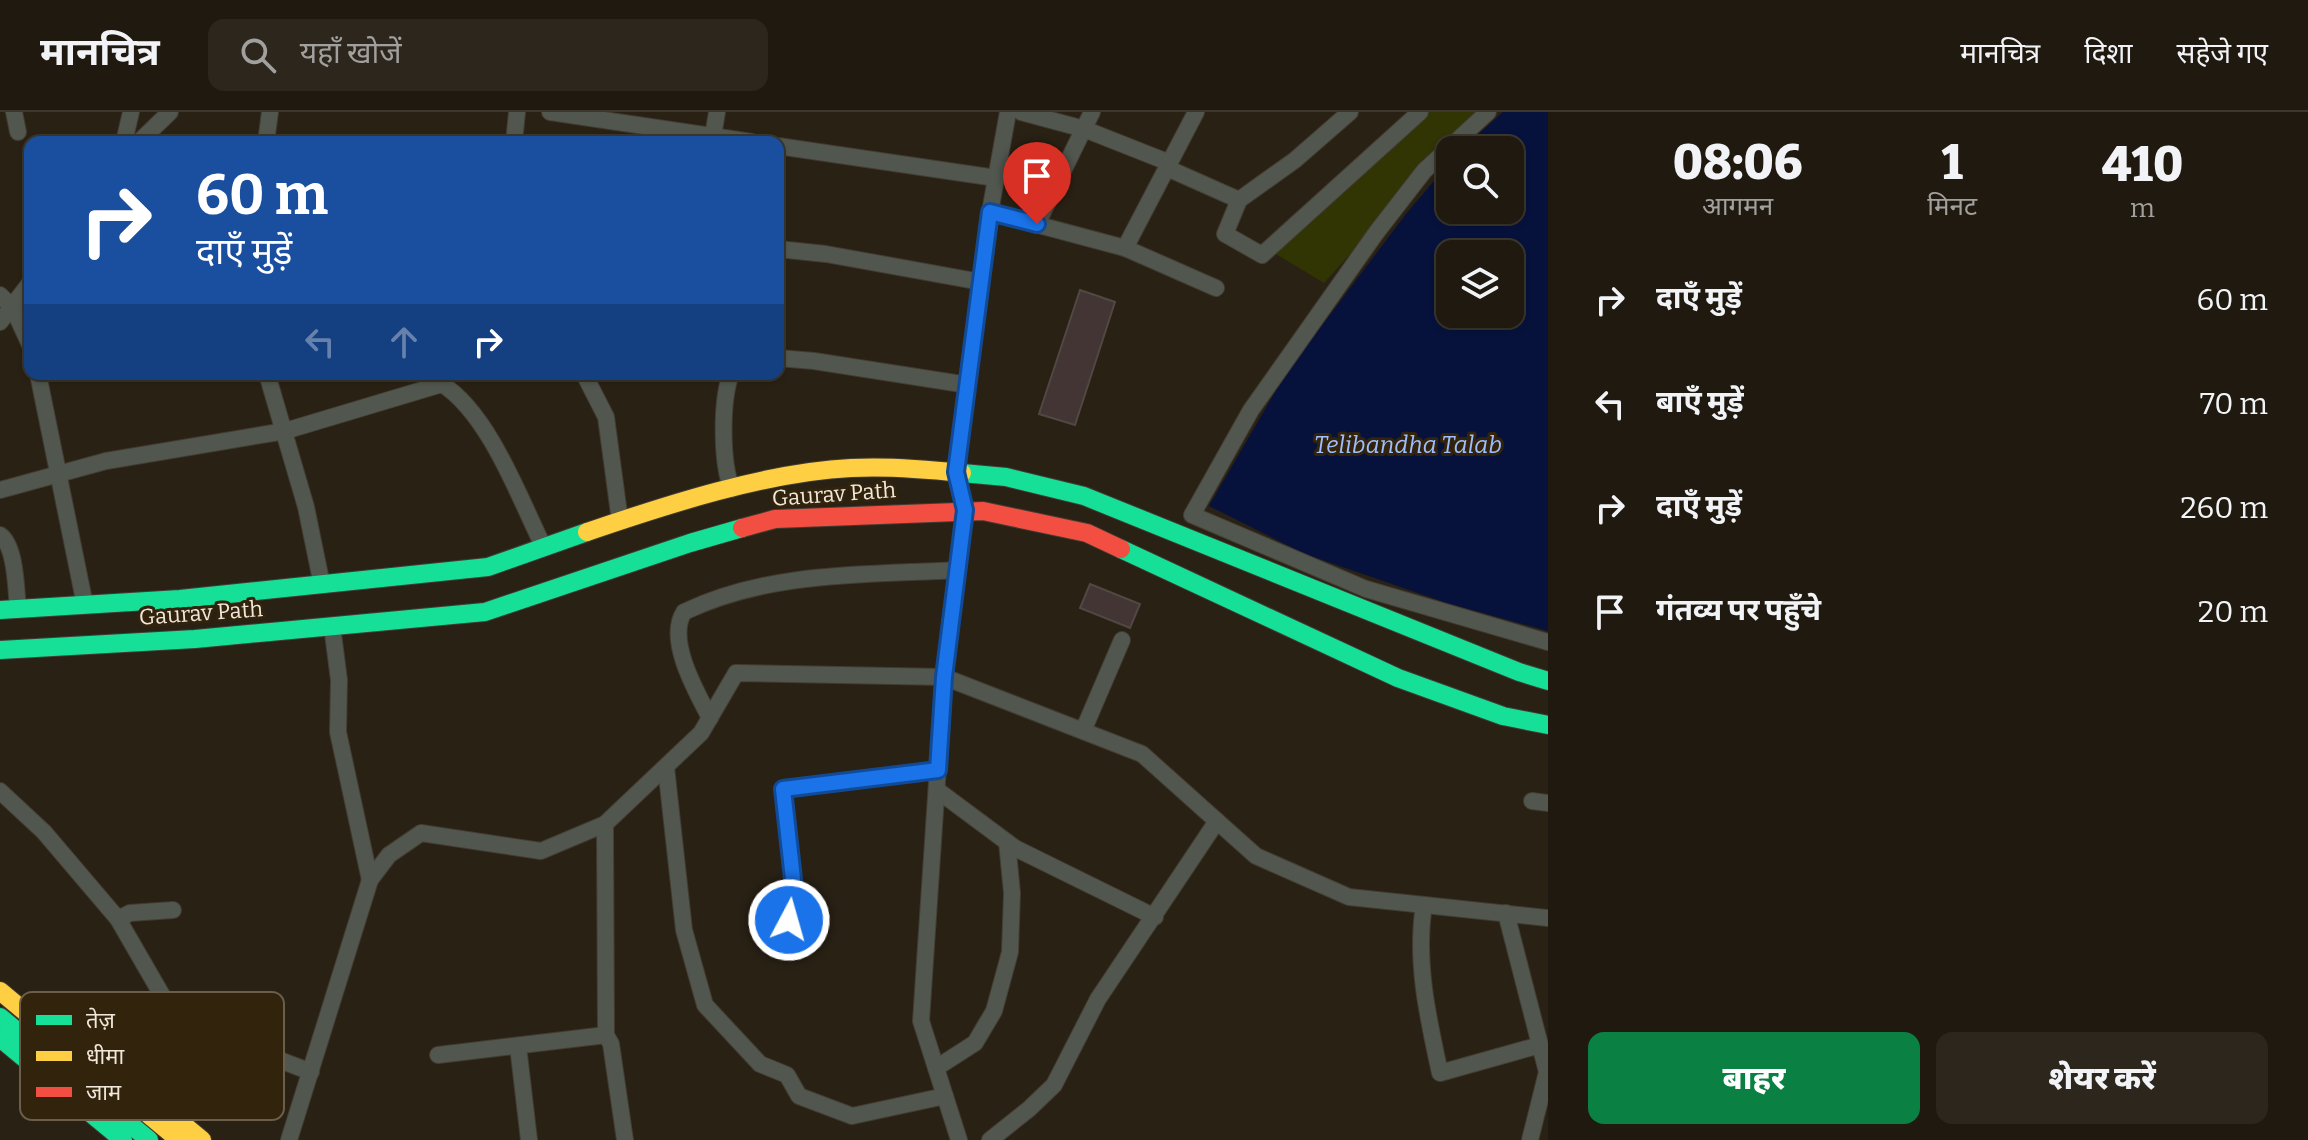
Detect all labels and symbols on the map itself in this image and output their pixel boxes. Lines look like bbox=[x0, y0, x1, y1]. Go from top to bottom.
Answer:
pin bbox=[1003, 142, 1071, 224]
water label: Telibandha Talab bbox=[1314, 431, 1502, 459]
street label: Gaurav Path bbox=[771, 476, 897, 512]
street label: Gaurav Path bbox=[138, 595, 264, 631]
position arrow bbox=[747, 878, 831, 962]
legend bbox=[20, 992, 284, 1120]
text: तेज़ bbox=[86, 1007, 116, 1034]
text: धीमा bbox=[86, 1043, 124, 1070]
text: जाम bbox=[86, 1079, 122, 1106]

